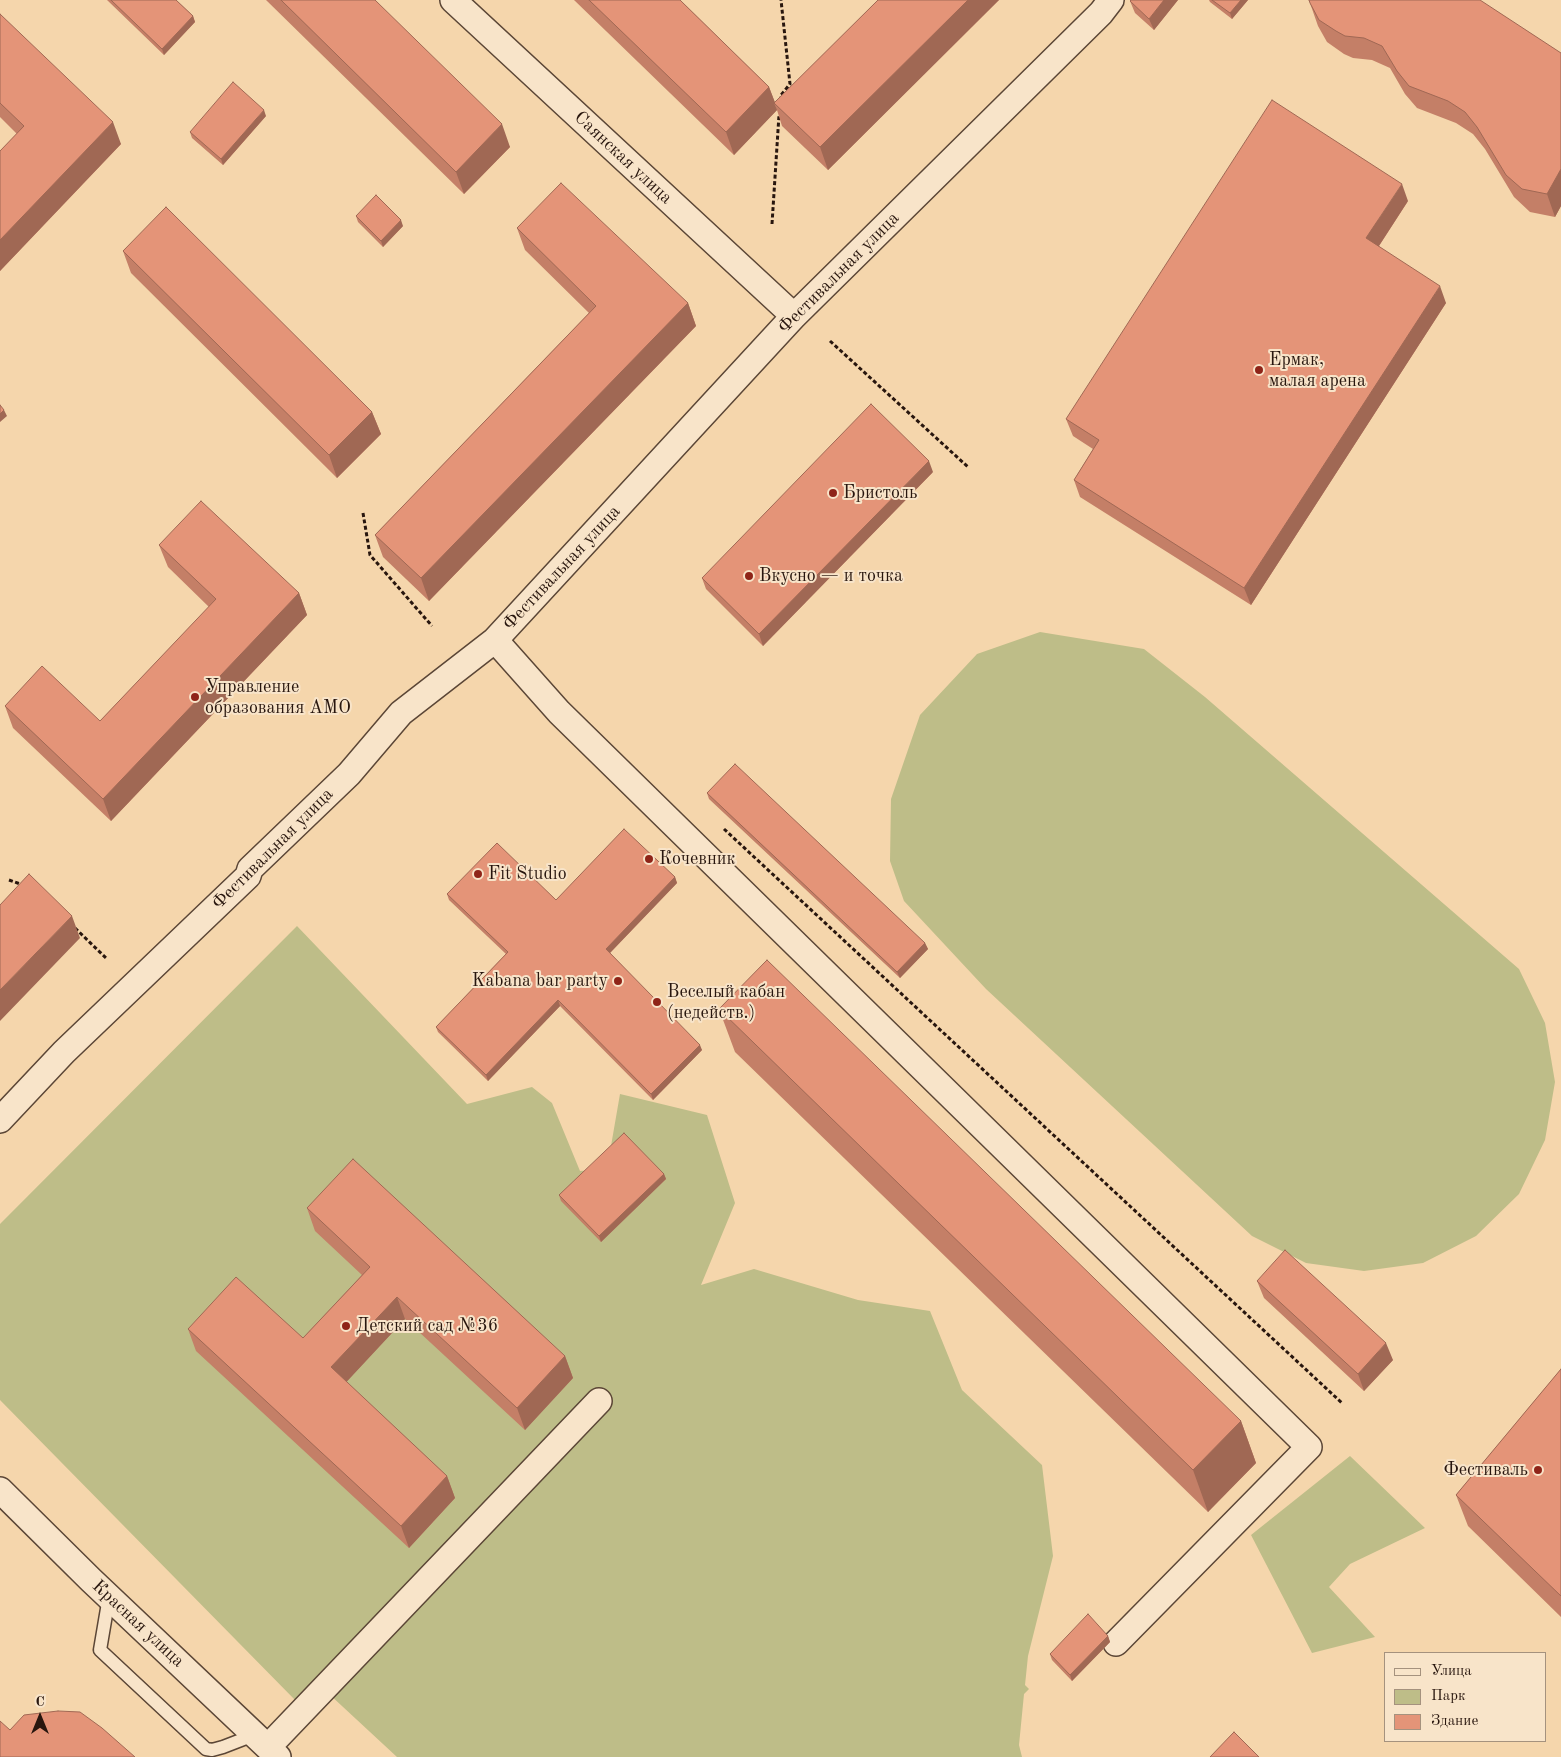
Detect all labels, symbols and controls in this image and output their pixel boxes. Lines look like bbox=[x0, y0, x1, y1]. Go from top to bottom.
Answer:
street label: Саянская улица bbox=[569, 107, 677, 209]
street label: Фестивальная улица bbox=[774, 208, 904, 338]
place label: Ермак, малая арена bbox=[1269, 349, 1366, 392]
marker: Ермак, малая арена bbox=[1253, 364, 1265, 376]
place label: Бристоль bbox=[843, 482, 917, 504]
marker: Бристоль bbox=[827, 487, 839, 499]
street label: Фестивальная улица bbox=[499, 501, 625, 635]
place label: Вкусно — и точка bbox=[759, 565, 903, 587]
marker: Вкусно — и точка bbox=[743, 570, 755, 582]
place label: Управление образования АМО bbox=[205, 676, 351, 719]
marker: Управление образования АМО bbox=[189, 691, 201, 703]
street label: Фестивальная улица bbox=[208, 784, 338, 914]
place label: Кочевник bbox=[659, 848, 736, 870]
marker: Кочевник bbox=[643, 853, 655, 865]
place label: Fit Studio bbox=[488, 863, 567, 885]
marker: Fit Studio bbox=[472, 868, 484, 880]
place label: Kabana bar party bbox=[472, 970, 608, 992]
marker: Kabana bar party bbox=[612, 975, 624, 987]
place label: Веселый кабан (недейств.) bbox=[667, 981, 785, 1024]
marker: Веселый кабан (недейств.) bbox=[651, 996, 663, 1008]
place label: Детский сад №36 bbox=[356, 1315, 498, 1337]
marker: Детский сад №36 bbox=[340, 1320, 352, 1332]
place label: Фестиваль bbox=[1444, 1459, 1528, 1481]
marker: Фестиваль bbox=[1532, 1464, 1544, 1476]
street label: Красная улица bbox=[87, 1576, 189, 1672]
legend bbox=[1384, 1652, 1546, 1742]
text: Улица bbox=[1431, 1664, 1472, 1679]
text: Парк bbox=[1431, 1689, 1466, 1704]
north arrow bbox=[15, 1692, 65, 1742]
text: С bbox=[35, 1695, 45, 1709]
text: Здание bbox=[1431, 1714, 1478, 1729]

